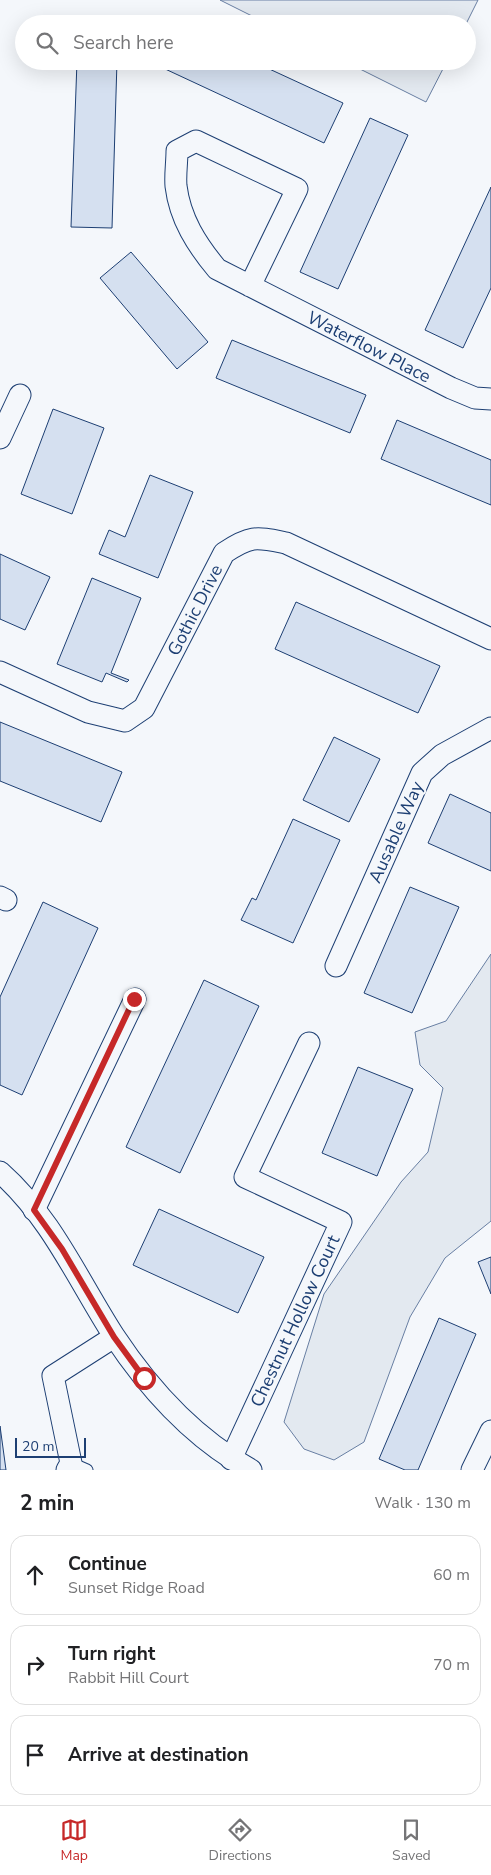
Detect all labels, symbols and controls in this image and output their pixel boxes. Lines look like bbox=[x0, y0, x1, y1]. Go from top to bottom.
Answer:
search box bbox=[15, 15, 476, 70]
icon: search bbox=[33, 29, 61, 57]
text: Search here bbox=[73, 30, 174, 56]
street label: Waterflow Place bbox=[303, 305, 435, 389]
street label: Gothic Drive bbox=[162, 560, 228, 660]
street label: Ausable Way bbox=[363, 777, 429, 887]
route end bbox=[123, 988, 146, 1011]
street label: Chestnut Hollow Court bbox=[245, 1231, 346, 1411]
route start bbox=[133, 1367, 156, 1390]
scale bar bbox=[15, 1435, 86, 1458]
text: 20 m bbox=[22, 1437, 54, 1456]
text: 2 min bbox=[20, 1489, 74, 1517]
text: Walk · 130 m bbox=[375, 1492, 471, 1514]
text: Continue bbox=[68, 1551, 147, 1577]
icon: ahead bbox=[21, 1561, 49, 1589]
text: 60 m bbox=[433, 1564, 470, 1586]
text: Sunset Ridge Road bbox=[68, 1577, 205, 1599]
text: Turn right bbox=[68, 1641, 155, 1667]
icon: right bbox=[21, 1651, 49, 1679]
text: 70 m bbox=[433, 1654, 470, 1676]
text: Rabbit Hill Court bbox=[68, 1667, 189, 1689]
icon: arrive bbox=[21, 1741, 49, 1769]
text: Arrive at destination bbox=[68, 1742, 249, 1768]
tab: Map bbox=[60, 1816, 88, 1865]
tab: Directions bbox=[209, 1816, 272, 1865]
tab: Saved bbox=[392, 1816, 431, 1865]

